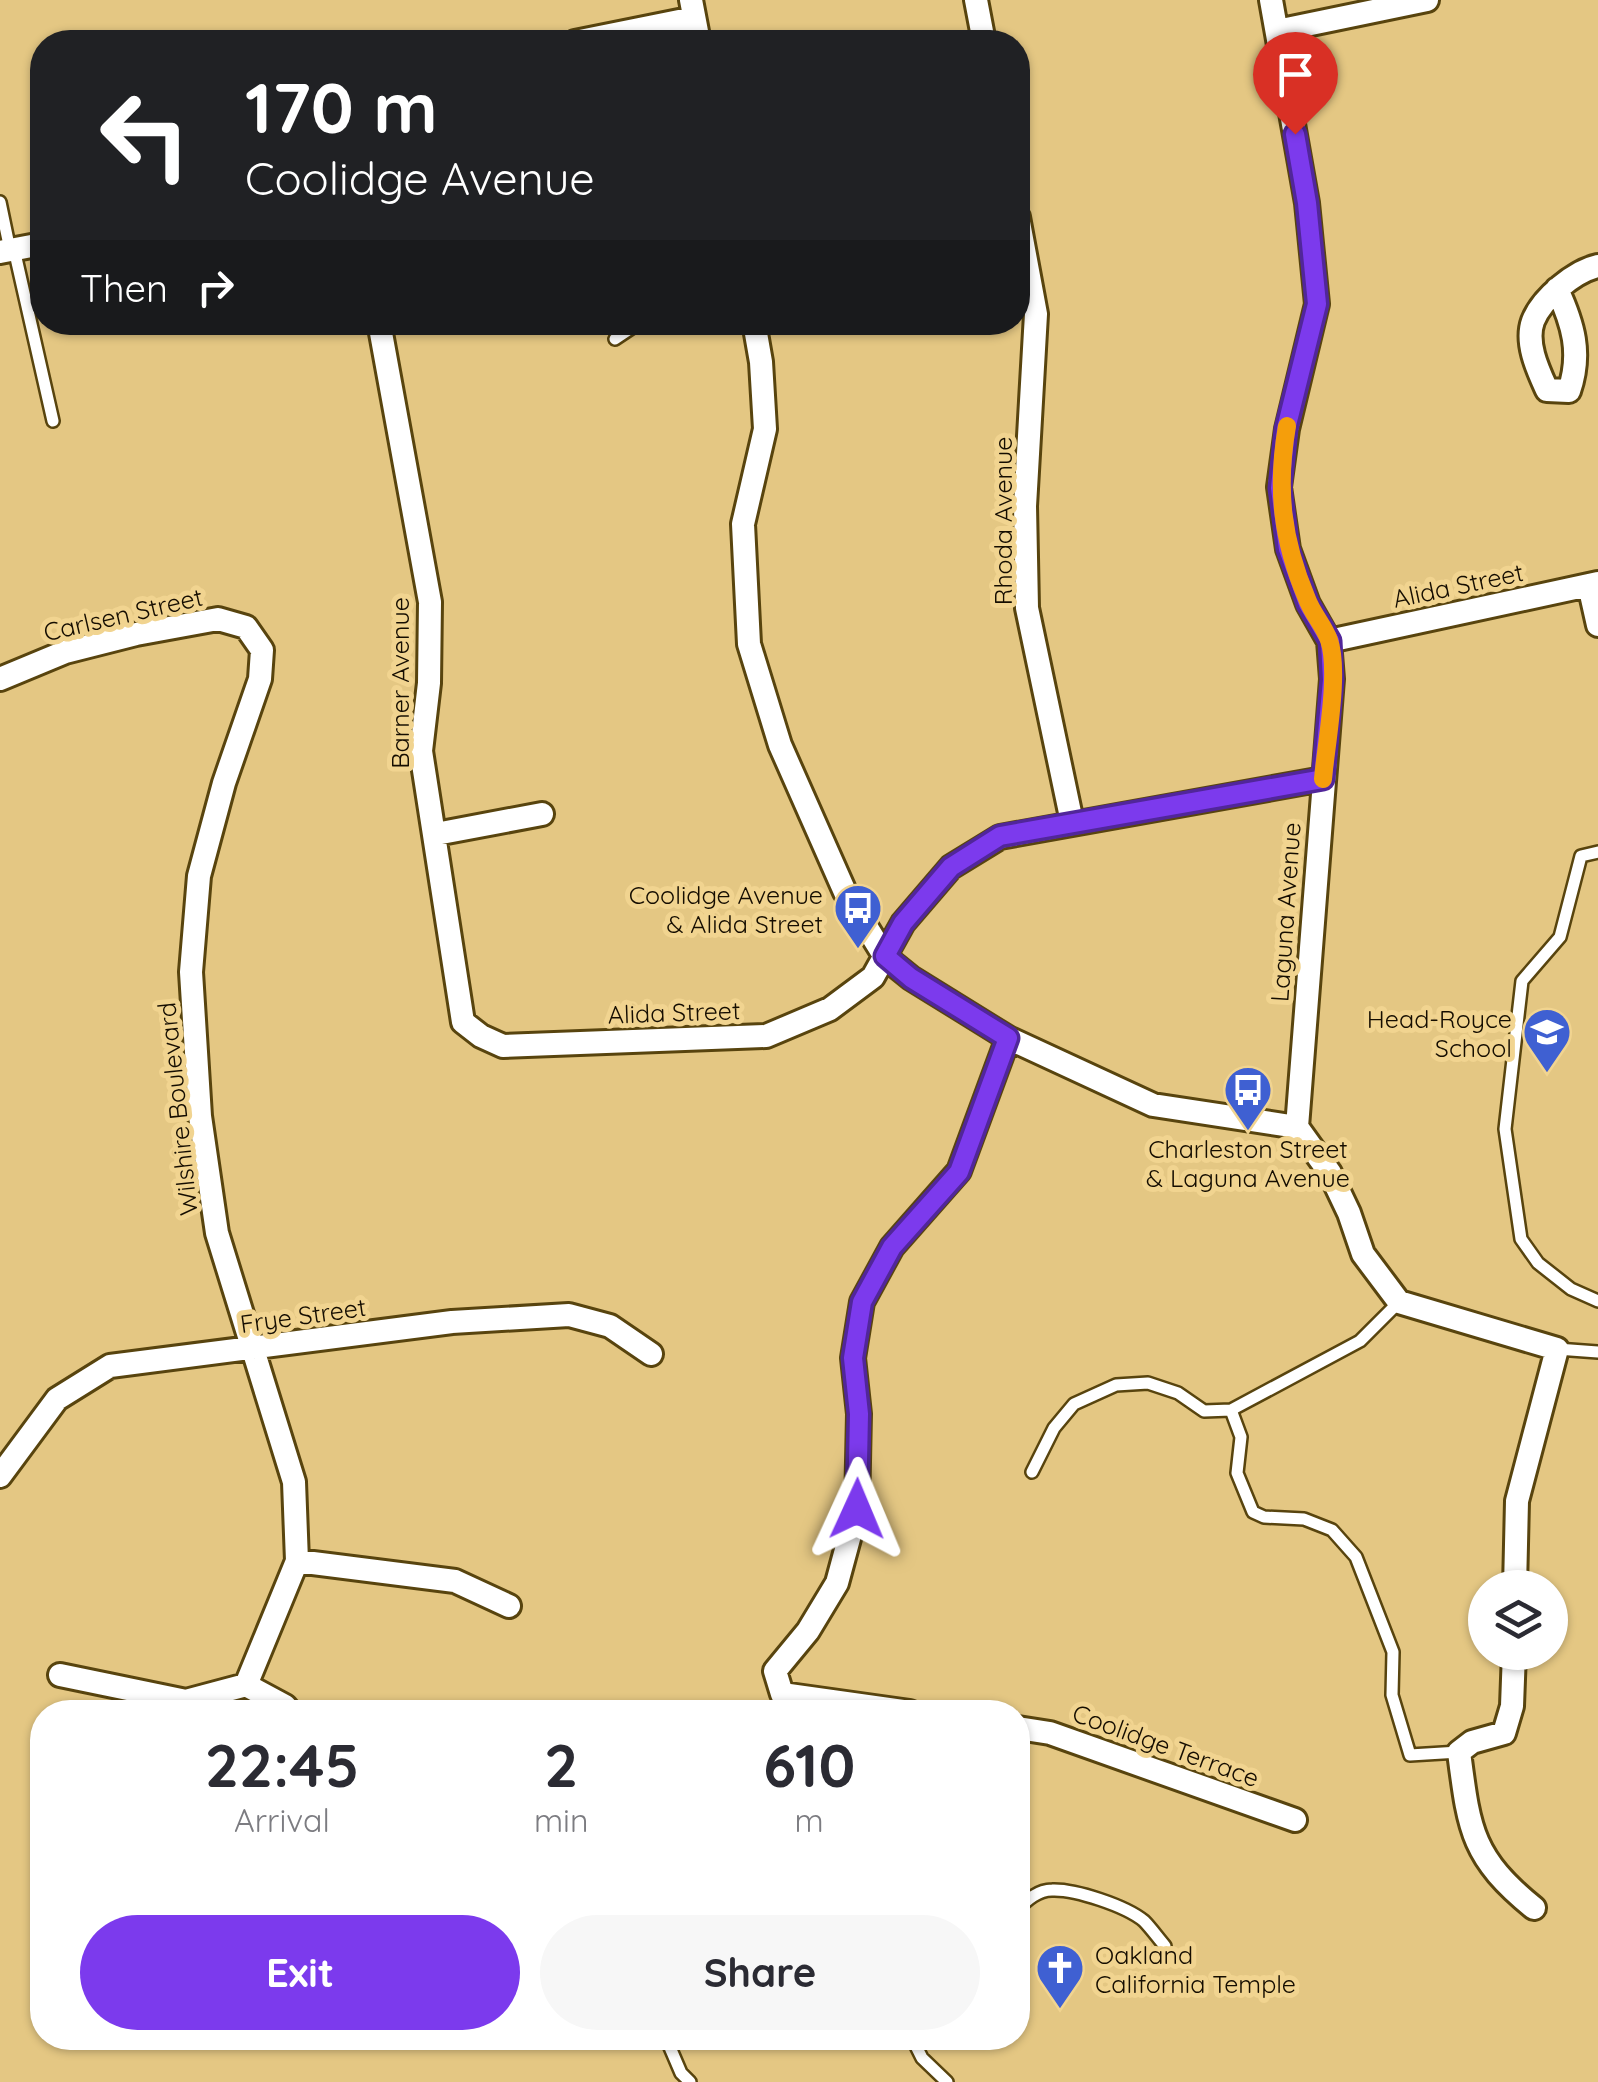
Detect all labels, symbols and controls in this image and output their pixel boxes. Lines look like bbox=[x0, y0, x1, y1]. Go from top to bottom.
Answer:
pin bbox=[1253, 32, 1338, 135]
icon: arrive bbox=[1268, 47, 1323, 102]
text: 170 m bbox=[245, 63, 438, 151]
icon: left bbox=[80, 70, 210, 200]
text: Coolidge Avenue bbox=[245, 150, 595, 206]
icon: right bbox=[188, 260, 243, 315]
text: Then bbox=[80, 264, 168, 312]
street label: Rhoda Avenue bbox=[987, 437, 1018, 605]
street label: Alida Street bbox=[1390, 556, 1526, 614]
street label: Carlsen Street bbox=[40, 581, 206, 647]
street label: Barner Avenue bbox=[384, 597, 415, 769]
street label: Laguna Avenue bbox=[1263, 821, 1307, 1003]
place label: Coolidge Avenue & Alida Street bbox=[629, 879, 823, 939]
bus stop icon: Coolidge Avenue & Alida Street bbox=[832, 882, 884, 950]
street label: Alida Street bbox=[607, 994, 741, 1030]
street label: Wilshire Boulevard bbox=[150, 1001, 204, 1217]
place label: Head-Royce School bbox=[1367, 1003, 1512, 1063]
school or university icon: Head-Royce School bbox=[1521, 1006, 1573, 1074]
bus stop icon: Charleston Street & Laguna Avenue bbox=[1222, 1064, 1274, 1132]
place label: Charleston Street & Laguna Avenue bbox=[1146, 1133, 1350, 1193]
street label: Frye Street bbox=[238, 1291, 368, 1339]
position arrow bbox=[805, 1457, 909, 1561]
map controls bbox=[1468, 1570, 1568, 1670]
button: layers bbox=[1468, 1570, 1568, 1670]
street label: Coolidge Terrace bbox=[1068, 1697, 1264, 1793]
text: 22:45 bbox=[205, 1727, 359, 1802]
text: 2 bbox=[544, 1727, 578, 1802]
text: 610 bbox=[763, 1727, 855, 1802]
text: Arrival bbox=[234, 1800, 330, 1840]
text: min bbox=[534, 1800, 588, 1840]
text: m bbox=[795, 1800, 824, 1840]
button: Exit bbox=[80, 1915, 520, 2030]
button: Share bbox=[540, 1915, 980, 2030]
place label: Oakland California Temple bbox=[1095, 1939, 1296, 1999]
church icon: Oakland California Temple bbox=[1034, 1942, 1086, 2010]

